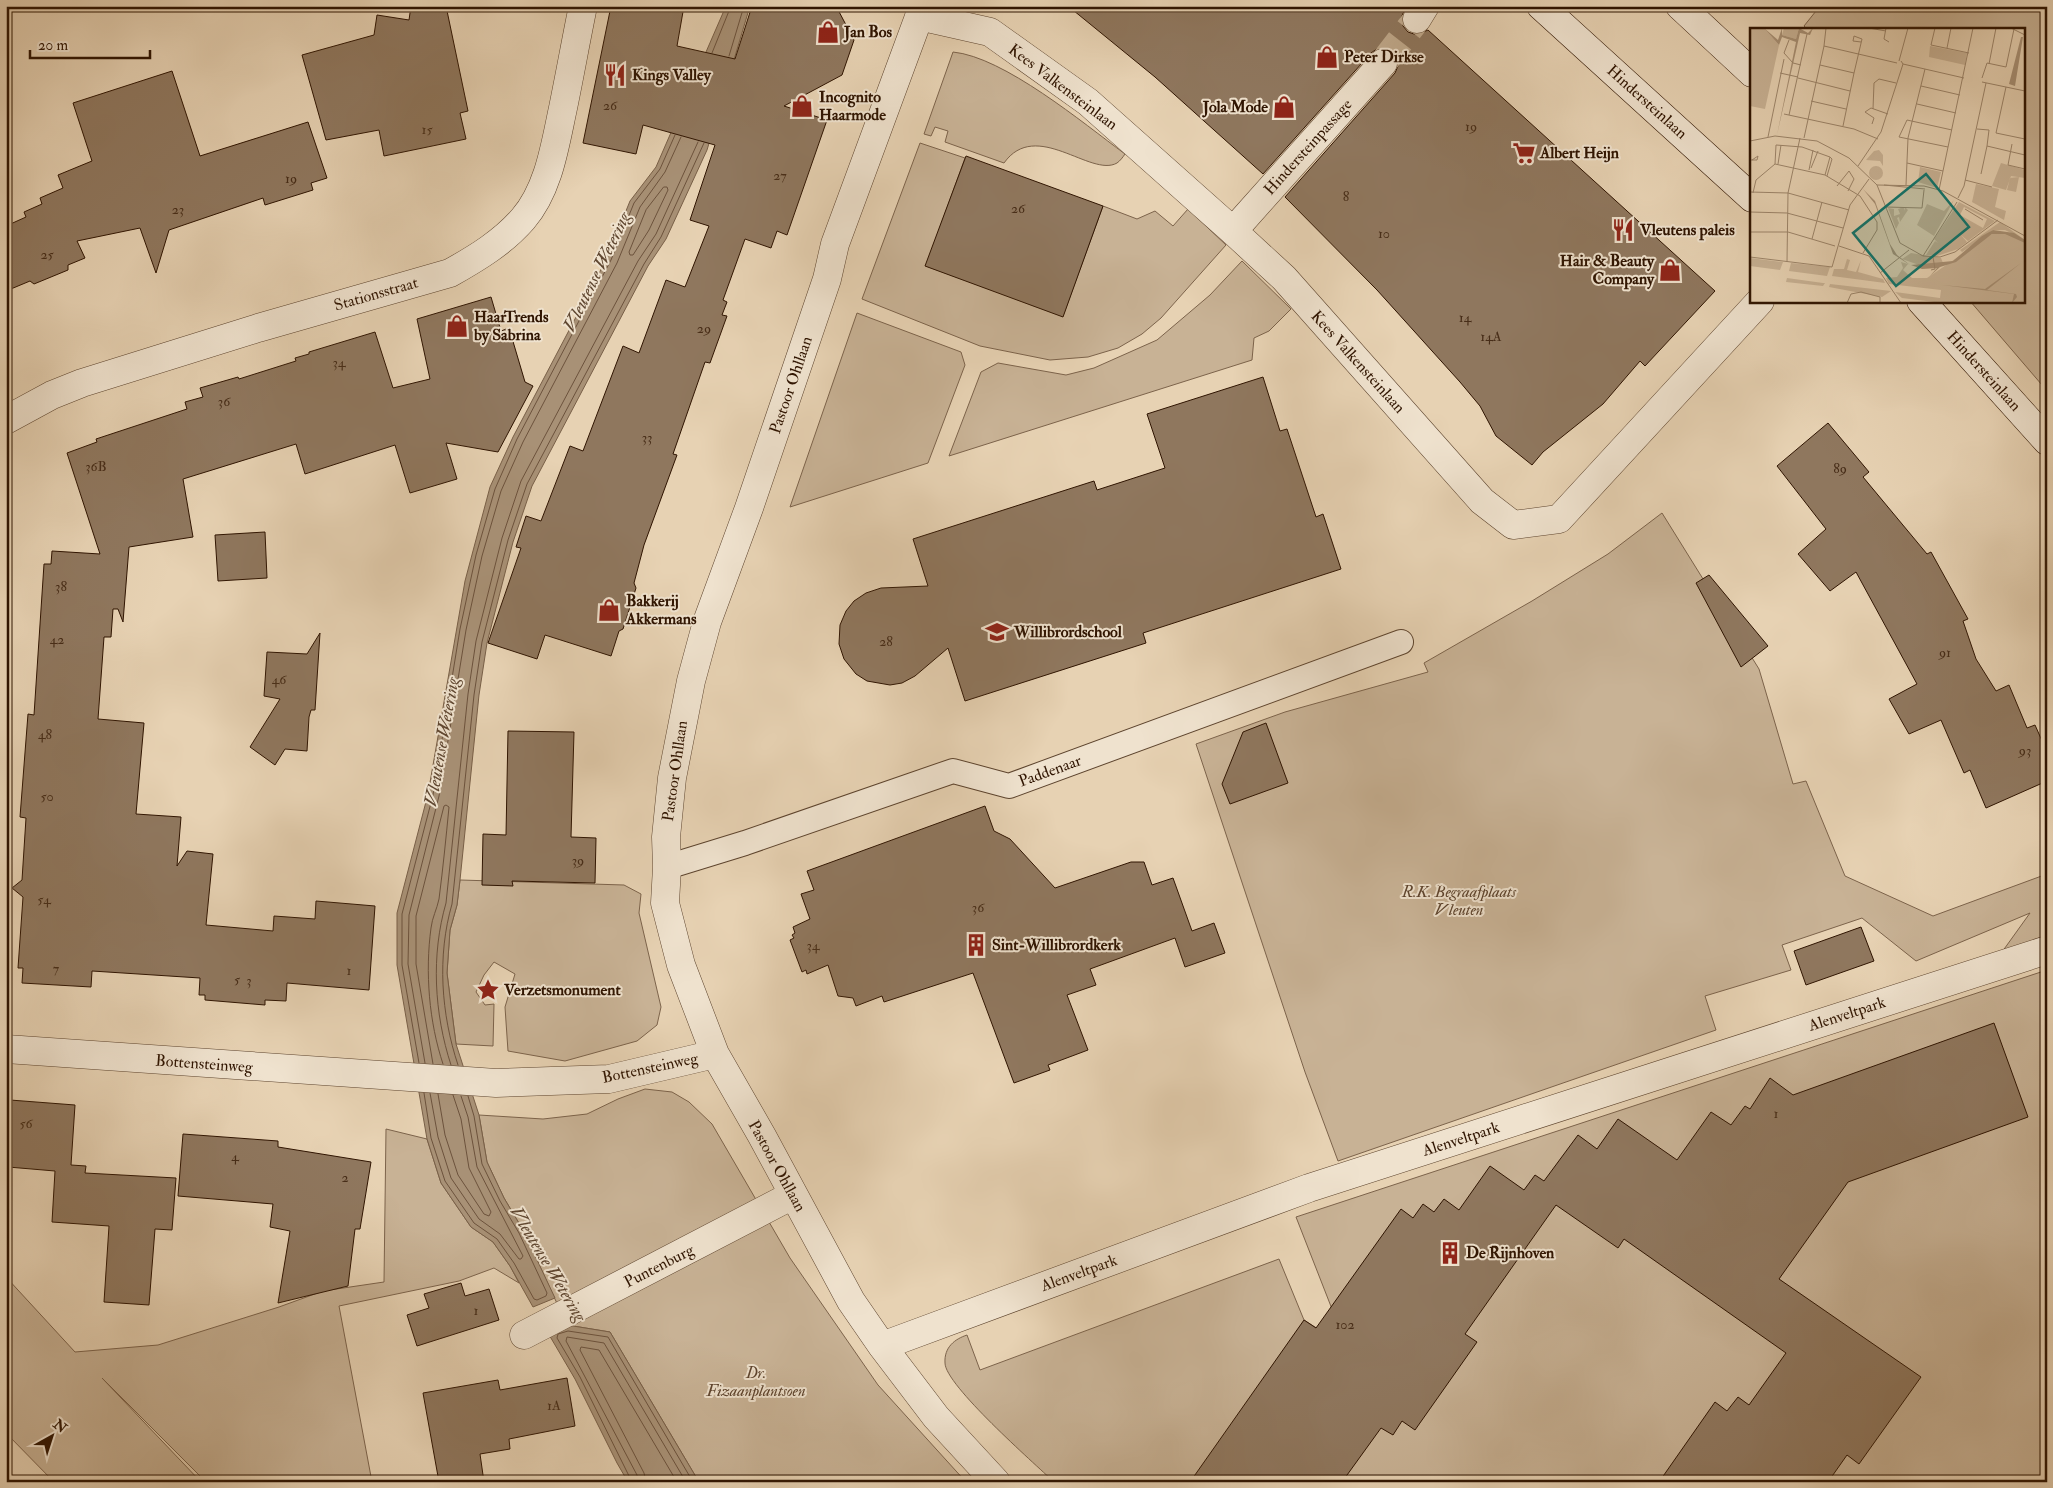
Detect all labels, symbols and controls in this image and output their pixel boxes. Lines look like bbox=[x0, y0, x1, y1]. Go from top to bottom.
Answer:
shop icon: Jan Bos bbox=[815, 19, 841, 45]
place label: Jan Bos bbox=[843, 22, 893, 43]
scale bar bbox=[30, 28, 150, 60]
inset map bbox=[1750, 28, 2026, 302]
text: 20 m bbox=[38, 36, 68, 55]
street label: Kees Valkensteinlaan bbox=[1004, 39, 1122, 135]
shop icon: Peter Dirkse bbox=[1314, 44, 1340, 70]
place label: Peter Dirkse bbox=[1344, 47, 1424, 67]
street label: Hindersteinlaan bbox=[1603, 61, 1691, 143]
restaurant icon: Kings Valley bbox=[602, 62, 628, 88]
place label: Kings Valley bbox=[632, 65, 712, 86]
place label: Incognito Haarmode bbox=[819, 87, 886, 125]
shop icon: Incognito Haarmode bbox=[789, 93, 815, 119]
street label: Hindersteinpassage bbox=[1260, 94, 1357, 200]
shop icon: Jola Mode bbox=[1271, 94, 1297, 120]
house number: 26 bbox=[603, 97, 618, 114]
place label: Jola Mode bbox=[1202, 97, 1268, 118]
house number: 19 bbox=[1465, 118, 1477, 135]
house number: 15 bbox=[421, 121, 433, 138]
supermarket icon: Albert Heijn bbox=[1511, 140, 1537, 166]
place label: Albert Heijn bbox=[1539, 143, 1620, 163]
house number: 27 bbox=[773, 167, 787, 184]
house number: 19 bbox=[285, 170, 297, 187]
house number: 8 bbox=[1343, 188, 1350, 205]
house number: 26 bbox=[1011, 200, 1026, 217]
house number: 23 bbox=[172, 201, 184, 218]
water label: Vleutense Wetering bbox=[558, 207, 637, 336]
restaurant icon: Vleutens paleis bbox=[1610, 217, 1636, 243]
place label: Vleutens paleis bbox=[1639, 220, 1735, 241]
house number: 10 bbox=[1378, 225, 1390, 242]
house number: 25 bbox=[40, 246, 54, 263]
place label: Hair & Beauty Company bbox=[1560, 251, 1655, 290]
shop icon: Hair & Beauty Company bbox=[1657, 257, 1683, 283]
street label: Stationsstraat bbox=[332, 272, 420, 316]
street label: Kees Valkensteinlaan bbox=[1307, 306, 1409, 418]
place label: HaarTrends by Sabrina bbox=[473, 307, 549, 346]
house number: 14 bbox=[1459, 309, 1473, 326]
shop icon: HaarTrends by Sabrina bbox=[444, 313, 470, 339]
house number: 29 bbox=[697, 320, 711, 337]
street label: Hindersteinlaan bbox=[1943, 327, 2025, 415]
house number: 14A bbox=[1480, 328, 1502, 345]
street label: Pastoor Ohllaan bbox=[765, 334, 817, 436]
house number: 34 bbox=[333, 354, 347, 371]
house number: 36 bbox=[218, 393, 231, 410]
house number: 33 bbox=[642, 429, 652, 446]
house number: 36B bbox=[85, 458, 107, 475]
house number: 89 bbox=[1833, 460, 1847, 477]
house number: 38 bbox=[55, 578, 67, 595]
place label: Bakkerij Akkermans bbox=[625, 591, 697, 629]
shop icon: Bakkerij Akkermans bbox=[596, 597, 622, 623]
school or university icon: Willibrordschool bbox=[984, 619, 1010, 645]
place label: Willibrordschool bbox=[1013, 622, 1123, 642]
house number: 42 bbox=[50, 631, 64, 648]
house number: 28 bbox=[879, 633, 893, 650]
house number: 91 bbox=[1938, 644, 1951, 661]
house number: 46 bbox=[272, 671, 287, 688]
water label: Vleutense Wetering bbox=[419, 674, 465, 808]
street label: Pastoor Ohllaan bbox=[658, 719, 692, 823]
house number: 48 bbox=[38, 726, 52, 743]
house number: 93 bbox=[2018, 742, 2031, 759]
street label: Paddenaar bbox=[1016, 750, 1084, 792]
house number: 50 bbox=[40, 788, 54, 805]
house number: 39 bbox=[572, 852, 584, 869]
park label: R.K. Begraafplaats Vleuten bbox=[1401, 882, 1517, 920]
house number: 54 bbox=[37, 891, 52, 908]
house number: 36 bbox=[972, 899, 985, 916]
building icon: Sint-Willibrordkerk bbox=[963, 932, 989, 958]
place label: Sint-Willibrordkerk bbox=[992, 935, 1121, 955]
house number: 34 bbox=[807, 937, 821, 954]
house number: 7 bbox=[53, 960, 60, 977]
house number: 1 bbox=[347, 962, 352, 979]
house number: 5 bbox=[234, 971, 241, 988]
house number: 3 bbox=[246, 972, 252, 989]
place icon: Verzetsmonument bbox=[475, 977, 501, 1003]
place label: Verzetsmonument bbox=[503, 980, 621, 1000]
street label: Alenveltpark bbox=[1805, 992, 1889, 1037]
street label: Bottensteinweg bbox=[600, 1048, 701, 1088]
street label: Bottensteinweg bbox=[155, 1051, 254, 1077]
house number: 1 bbox=[1774, 1105, 1779, 1122]
house number: 56 bbox=[19, 1115, 34, 1132]
street label: Pastoor Ohllaan bbox=[744, 1117, 810, 1215]
street label: Alenveltpark bbox=[1419, 1117, 1503, 1162]
house number: 4 bbox=[231, 1148, 240, 1165]
house number: 2 bbox=[341, 1169, 349, 1186]
water label: Vleutense Wetering bbox=[505, 1202, 592, 1327]
street label: Puntenburg bbox=[621, 1239, 698, 1292]
building icon: De Rijnhoven bbox=[1437, 1240, 1463, 1266]
place label: De Rijnhoven bbox=[1466, 1243, 1555, 1263]
street label: Alenveltpark bbox=[1037, 1250, 1121, 1297]
house number: 1 bbox=[474, 1302, 479, 1319]
house number: 102 bbox=[1335, 1316, 1355, 1333]
park label: Dr. Fizaanplantsoen bbox=[705, 1363, 806, 1401]
house number: 1A bbox=[547, 1397, 561, 1414]
north arrow bbox=[28, 1410, 78, 1460]
text: N bbox=[49, 1415, 70, 1437]

